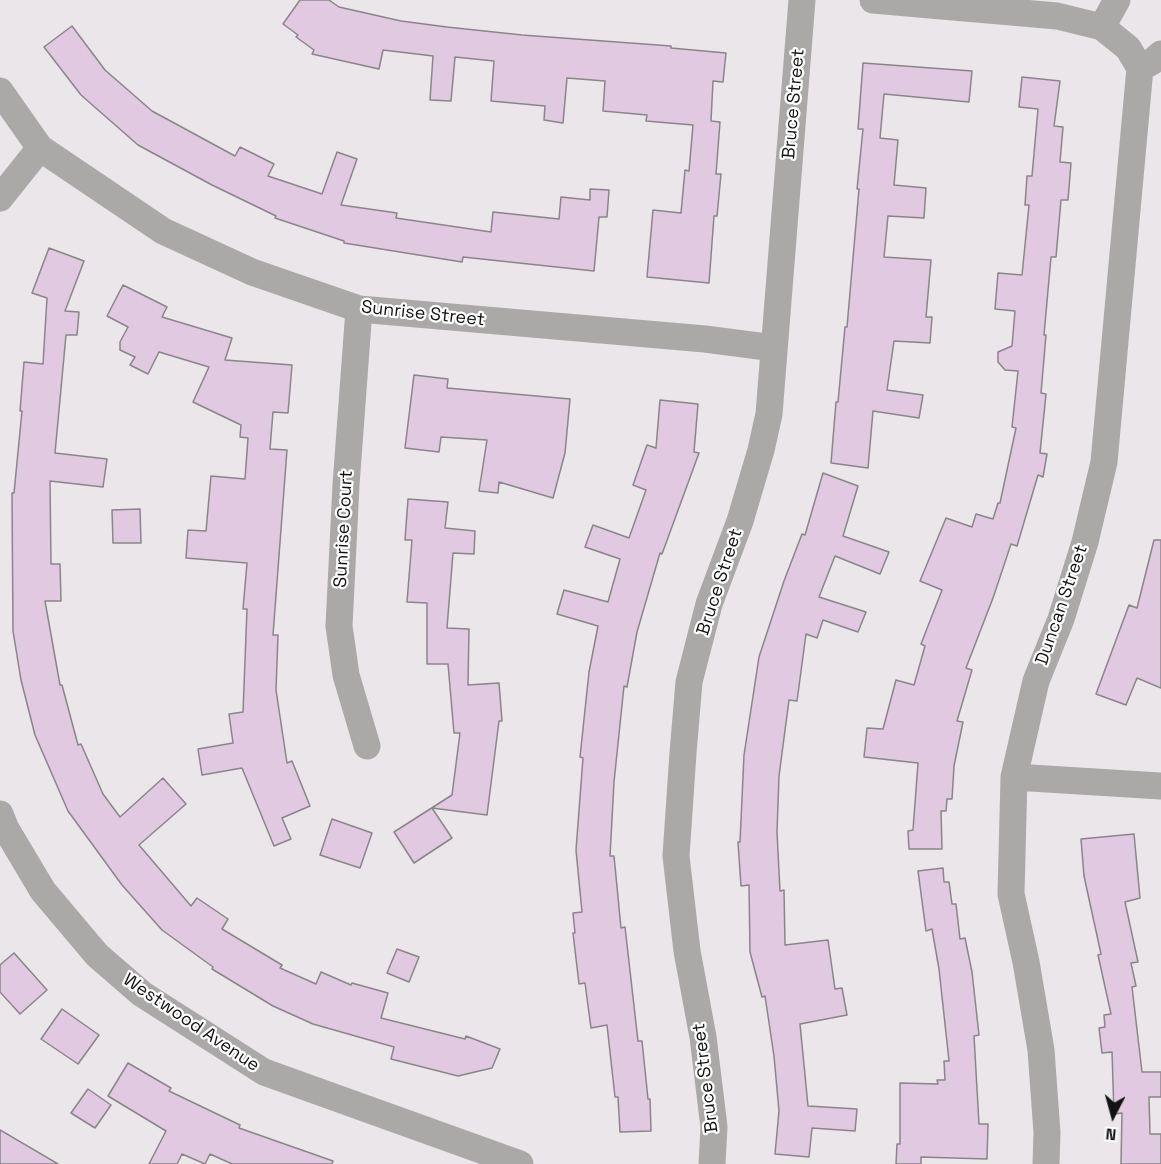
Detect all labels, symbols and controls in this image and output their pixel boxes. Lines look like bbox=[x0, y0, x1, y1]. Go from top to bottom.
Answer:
street label: Bruce Street bbox=[778, 48, 810, 160]
street label: Sunrise Street bbox=[360, 297, 486, 331]
street label: Sunrise Court bbox=[330, 470, 358, 588]
street label: Bruce Street bbox=[693, 526, 747, 638]
street label: Duncan Street bbox=[1031, 542, 1093, 668]
street label: Westwood Avenue bbox=[119, 969, 263, 1077]
street label: Bruce Street bbox=[689, 1022, 723, 1134]
north arrow bbox=[1083, 1086, 1143, 1146]
text: N bbox=[1105, 1123, 1118, 1145]

